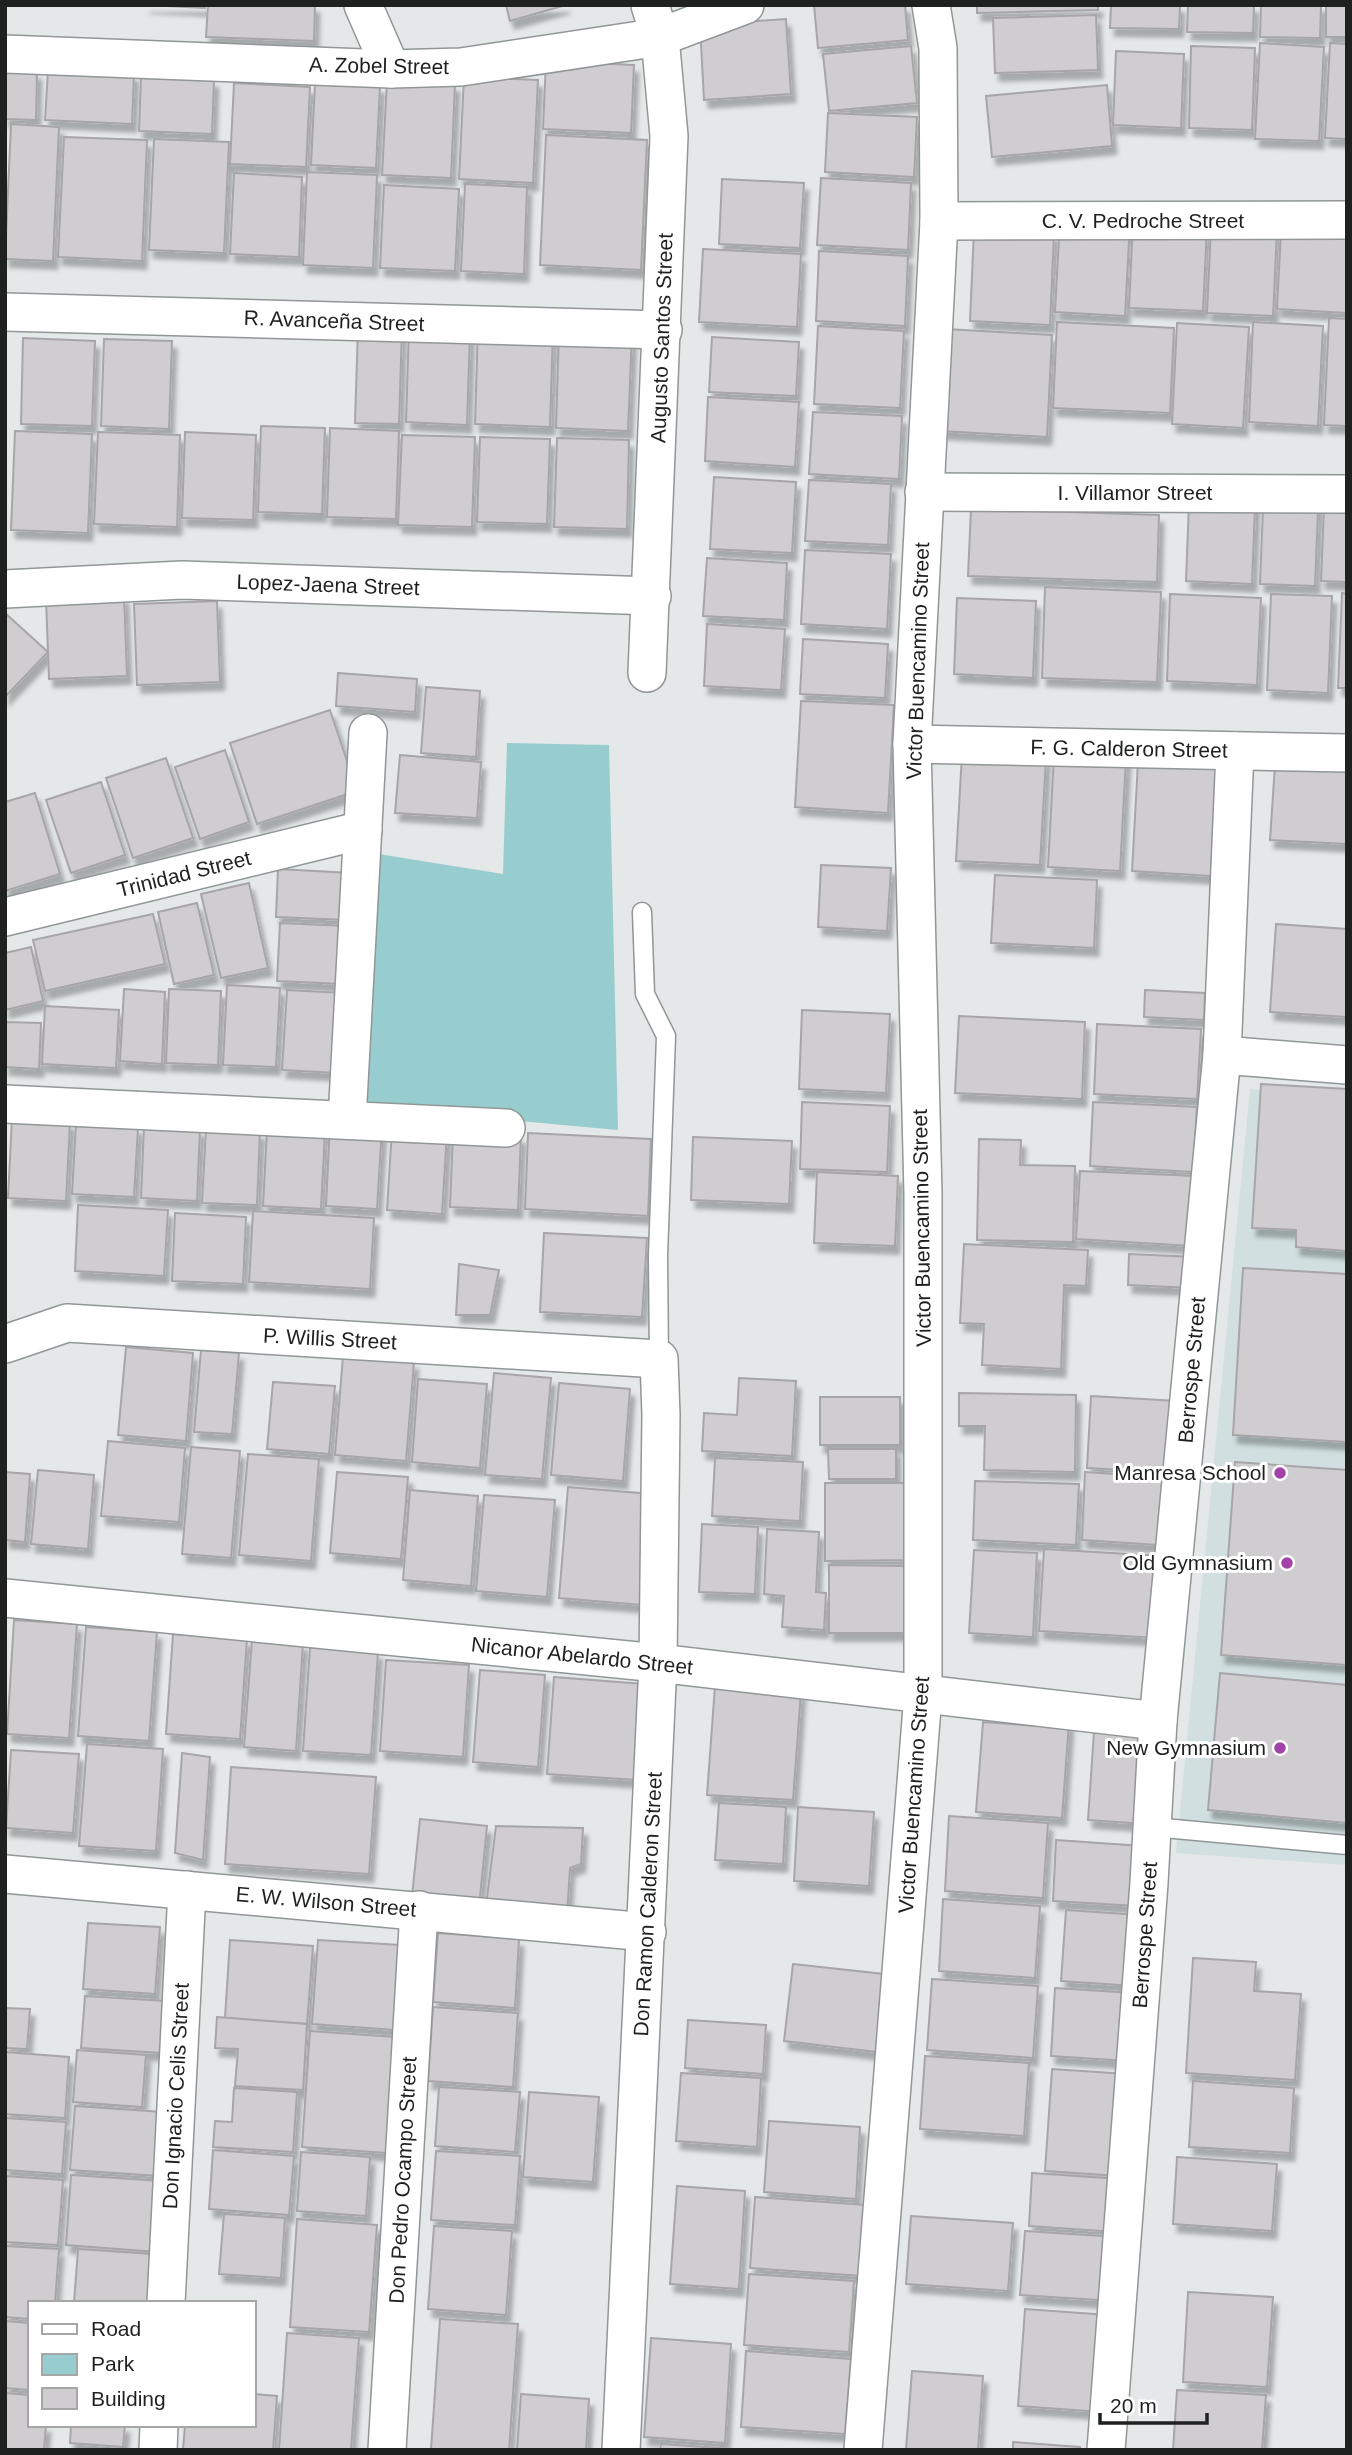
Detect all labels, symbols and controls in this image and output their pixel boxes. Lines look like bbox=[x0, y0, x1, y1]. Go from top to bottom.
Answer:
street label: A. Zobel Street bbox=[309, 53, 449, 78]
street label: C. V. Pedroche Street bbox=[1042, 209, 1244, 232]
street label: Augusto Santos Street bbox=[646, 232, 677, 443]
street label: R. Avanceña Street bbox=[243, 306, 425, 335]
street label: I. Villamor Street bbox=[1058, 481, 1213, 504]
street label: Victor Buencamino Street bbox=[902, 542, 933, 780]
street label: Lopez-Jaena Street bbox=[236, 570, 420, 599]
street label: F. G. Calderon Street bbox=[1030, 735, 1228, 762]
street label: Trinidad Street bbox=[115, 846, 253, 901]
street label: Victor Buencamino Street bbox=[908, 1109, 935, 1347]
street label: Berrospe Street bbox=[1174, 1296, 1209, 1444]
street label: P. Willis Street bbox=[263, 1324, 398, 1353]
place label: Manresa School bbox=[1114, 1461, 1266, 1484]
marker: Manresa School bbox=[1272, 1465, 1288, 1481]
place label: Old Gymnasium bbox=[1122, 1551, 1273, 1574]
marker: Old Gymnasium bbox=[1279, 1555, 1295, 1571]
street label: Nicanor Abelardo Street bbox=[470, 1632, 694, 1679]
street label: Victor Buencamino Street bbox=[894, 1675, 933, 1914]
place label: New Gymnasium bbox=[1106, 1736, 1266, 1759]
marker: New Gymnasium bbox=[1272, 1740, 1288, 1756]
street label: Don Ramon Calderon Street bbox=[629, 1771, 666, 2037]
street label: Berrospe Street bbox=[1128, 1861, 1161, 2009]
street label: E. W. Wilson Street bbox=[235, 1882, 417, 1921]
street label: Don Ignacio Celis Street bbox=[158, 1982, 193, 2210]
street label: Don Pedro Ocampo Street bbox=[385, 2056, 420, 2304]
legend bbox=[28, 2301, 256, 2427]
text: Road bbox=[91, 2317, 141, 2340]
text: Park bbox=[91, 2352, 135, 2375]
scale bar bbox=[1100, 2382, 1207, 2426]
text: Building bbox=[91, 2387, 166, 2410]
text: 20 m bbox=[1110, 2394, 1157, 2417]

